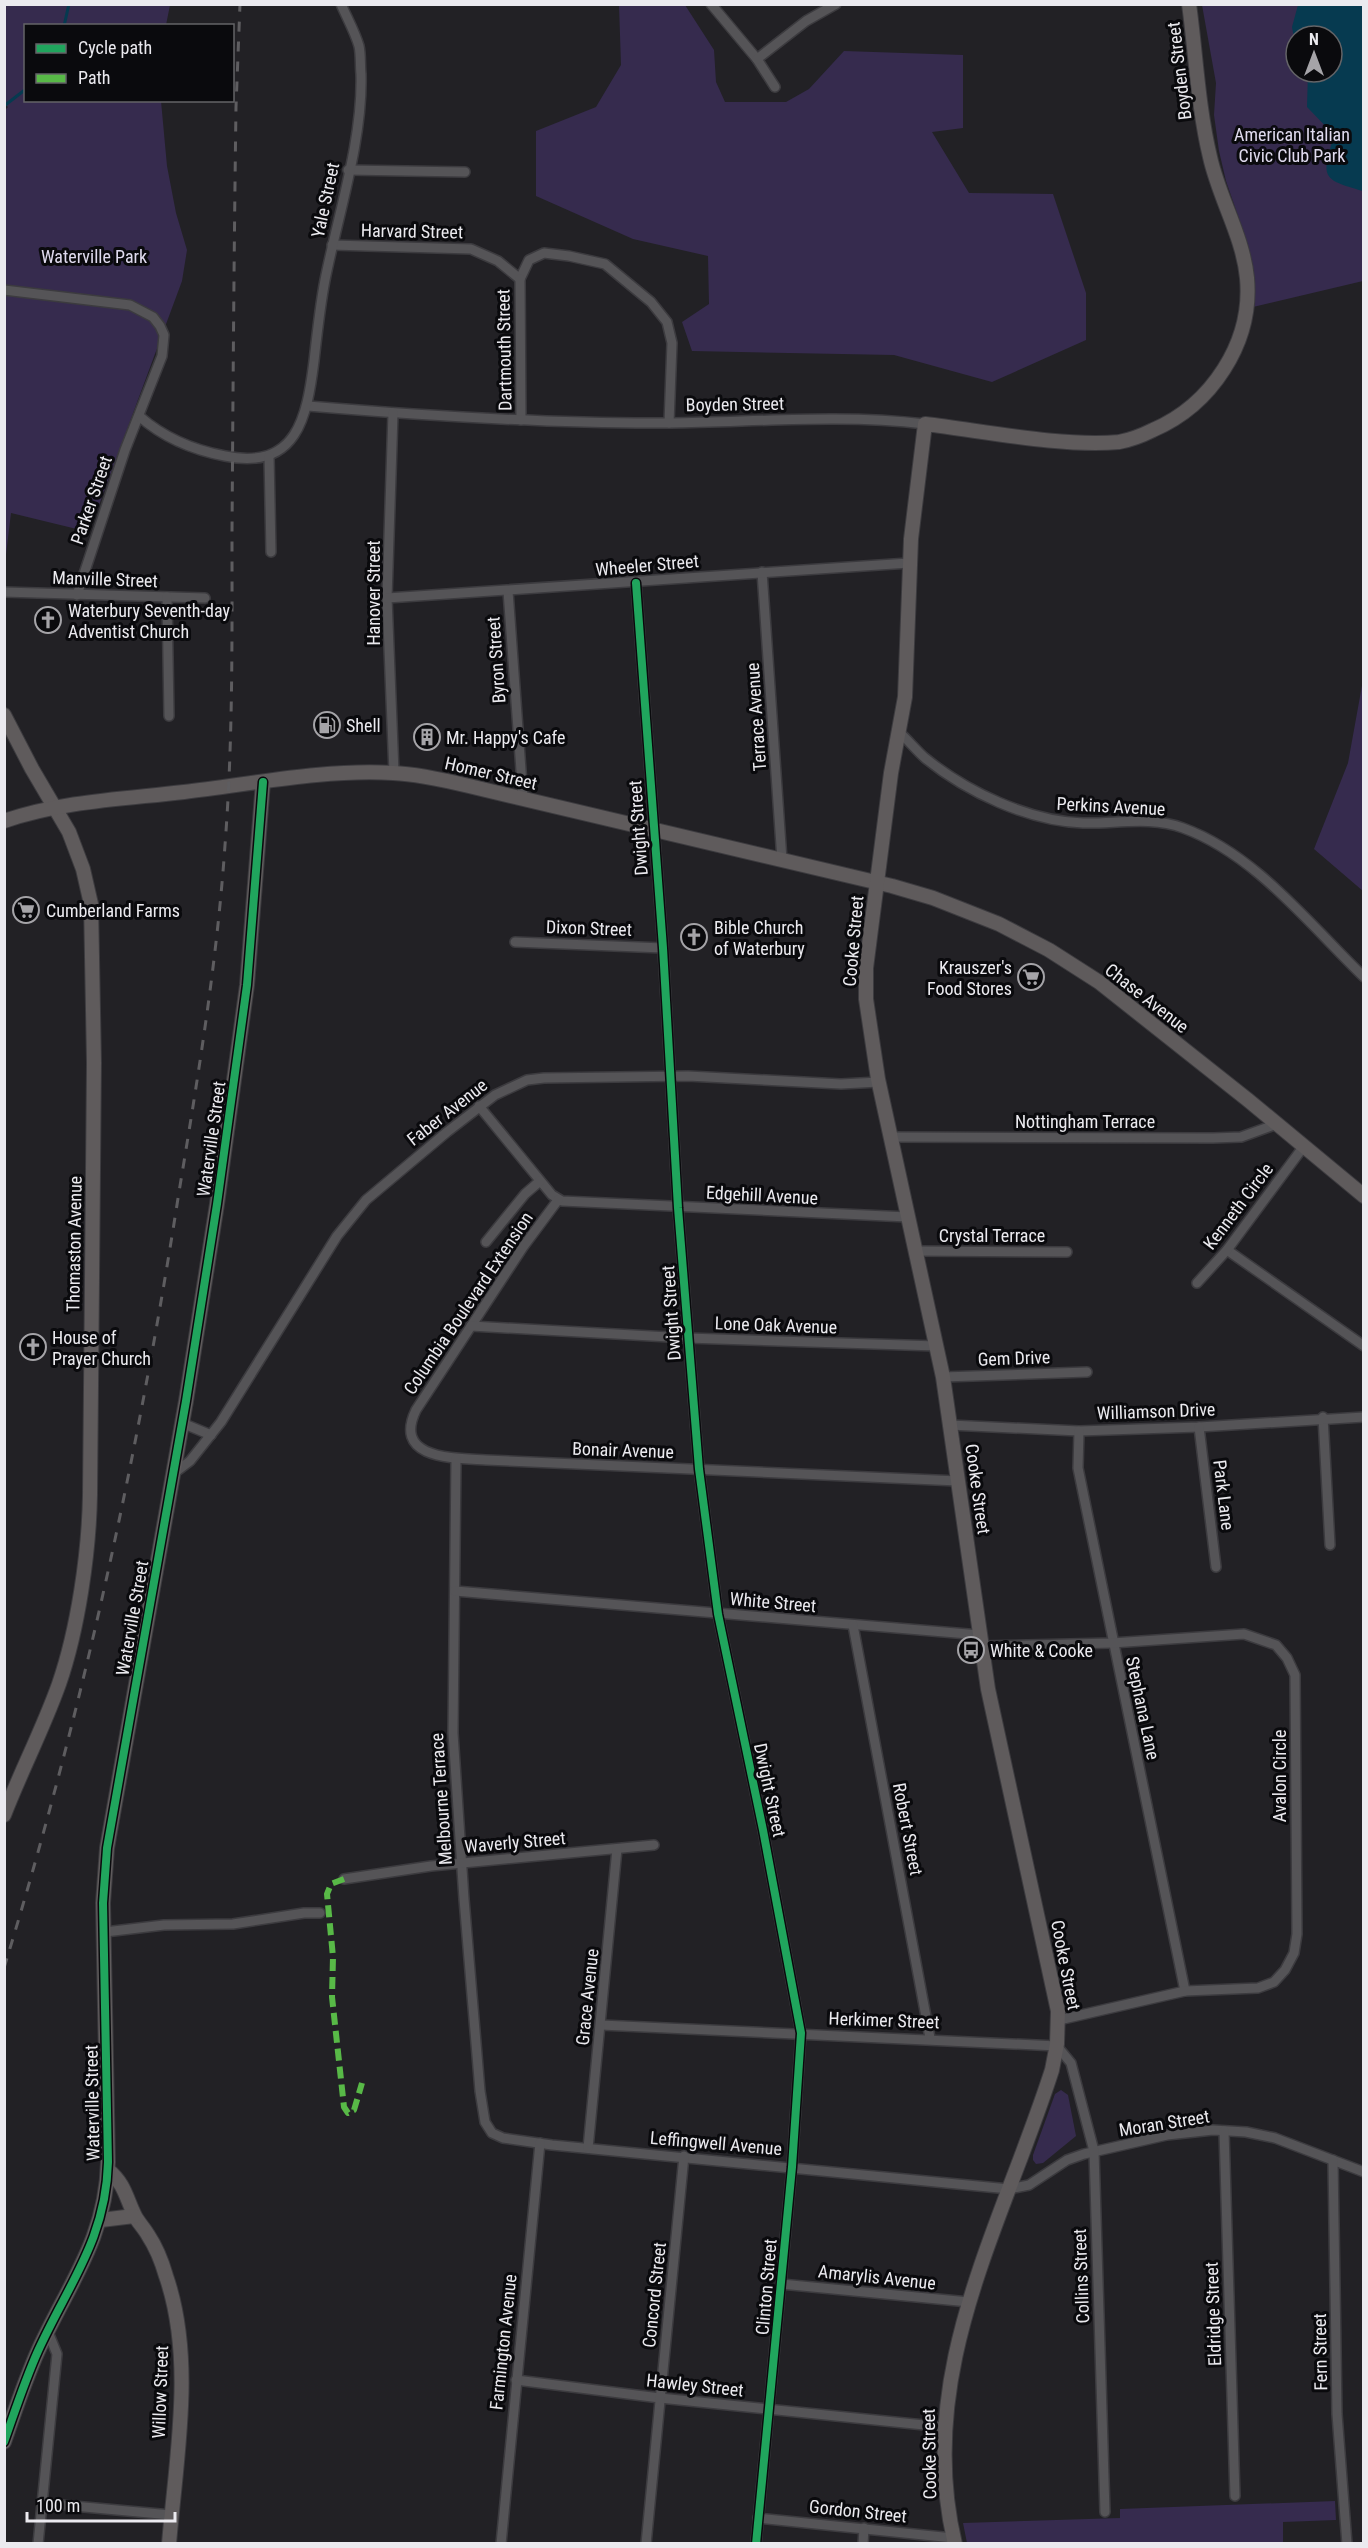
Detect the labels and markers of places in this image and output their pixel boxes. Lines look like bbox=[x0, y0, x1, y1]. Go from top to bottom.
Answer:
place label: Waterbury Seventh-day Adventist Church bbox=[68, 600, 230, 642]
church icon: Waterbury Seventh-day Adventist Church bbox=[33, 605, 63, 635]
fuel station icon: Shell bbox=[312, 710, 342, 740]
place label: Shell bbox=[346, 715, 381, 736]
building icon: Mr. Happy's Cafe bbox=[412, 722, 442, 752]
place label: Mr. Happy's Cafe bbox=[446, 727, 565, 748]
supermarket icon: Cumberland Farms bbox=[11, 895, 41, 925]
place label: Cumberland Farms bbox=[46, 900, 180, 921]
place label: Bible Church of Waterbury bbox=[714, 917, 805, 959]
church icon: Bible Church of Waterbury bbox=[679, 922, 709, 952]
place label: Krauszer's Food Stores bbox=[927, 957, 1012, 999]
supermarket icon: Krauszer's Food Stores bbox=[1016, 962, 1046, 992]
place label: House of Prayer Church bbox=[52, 1327, 151, 1369]
church icon: House of Prayer Church bbox=[18, 1332, 48, 1362]
bus stop icon: White & Cooke bbox=[956, 1635, 986, 1665]
place label: White & Cooke bbox=[990, 1640, 1093, 1661]

